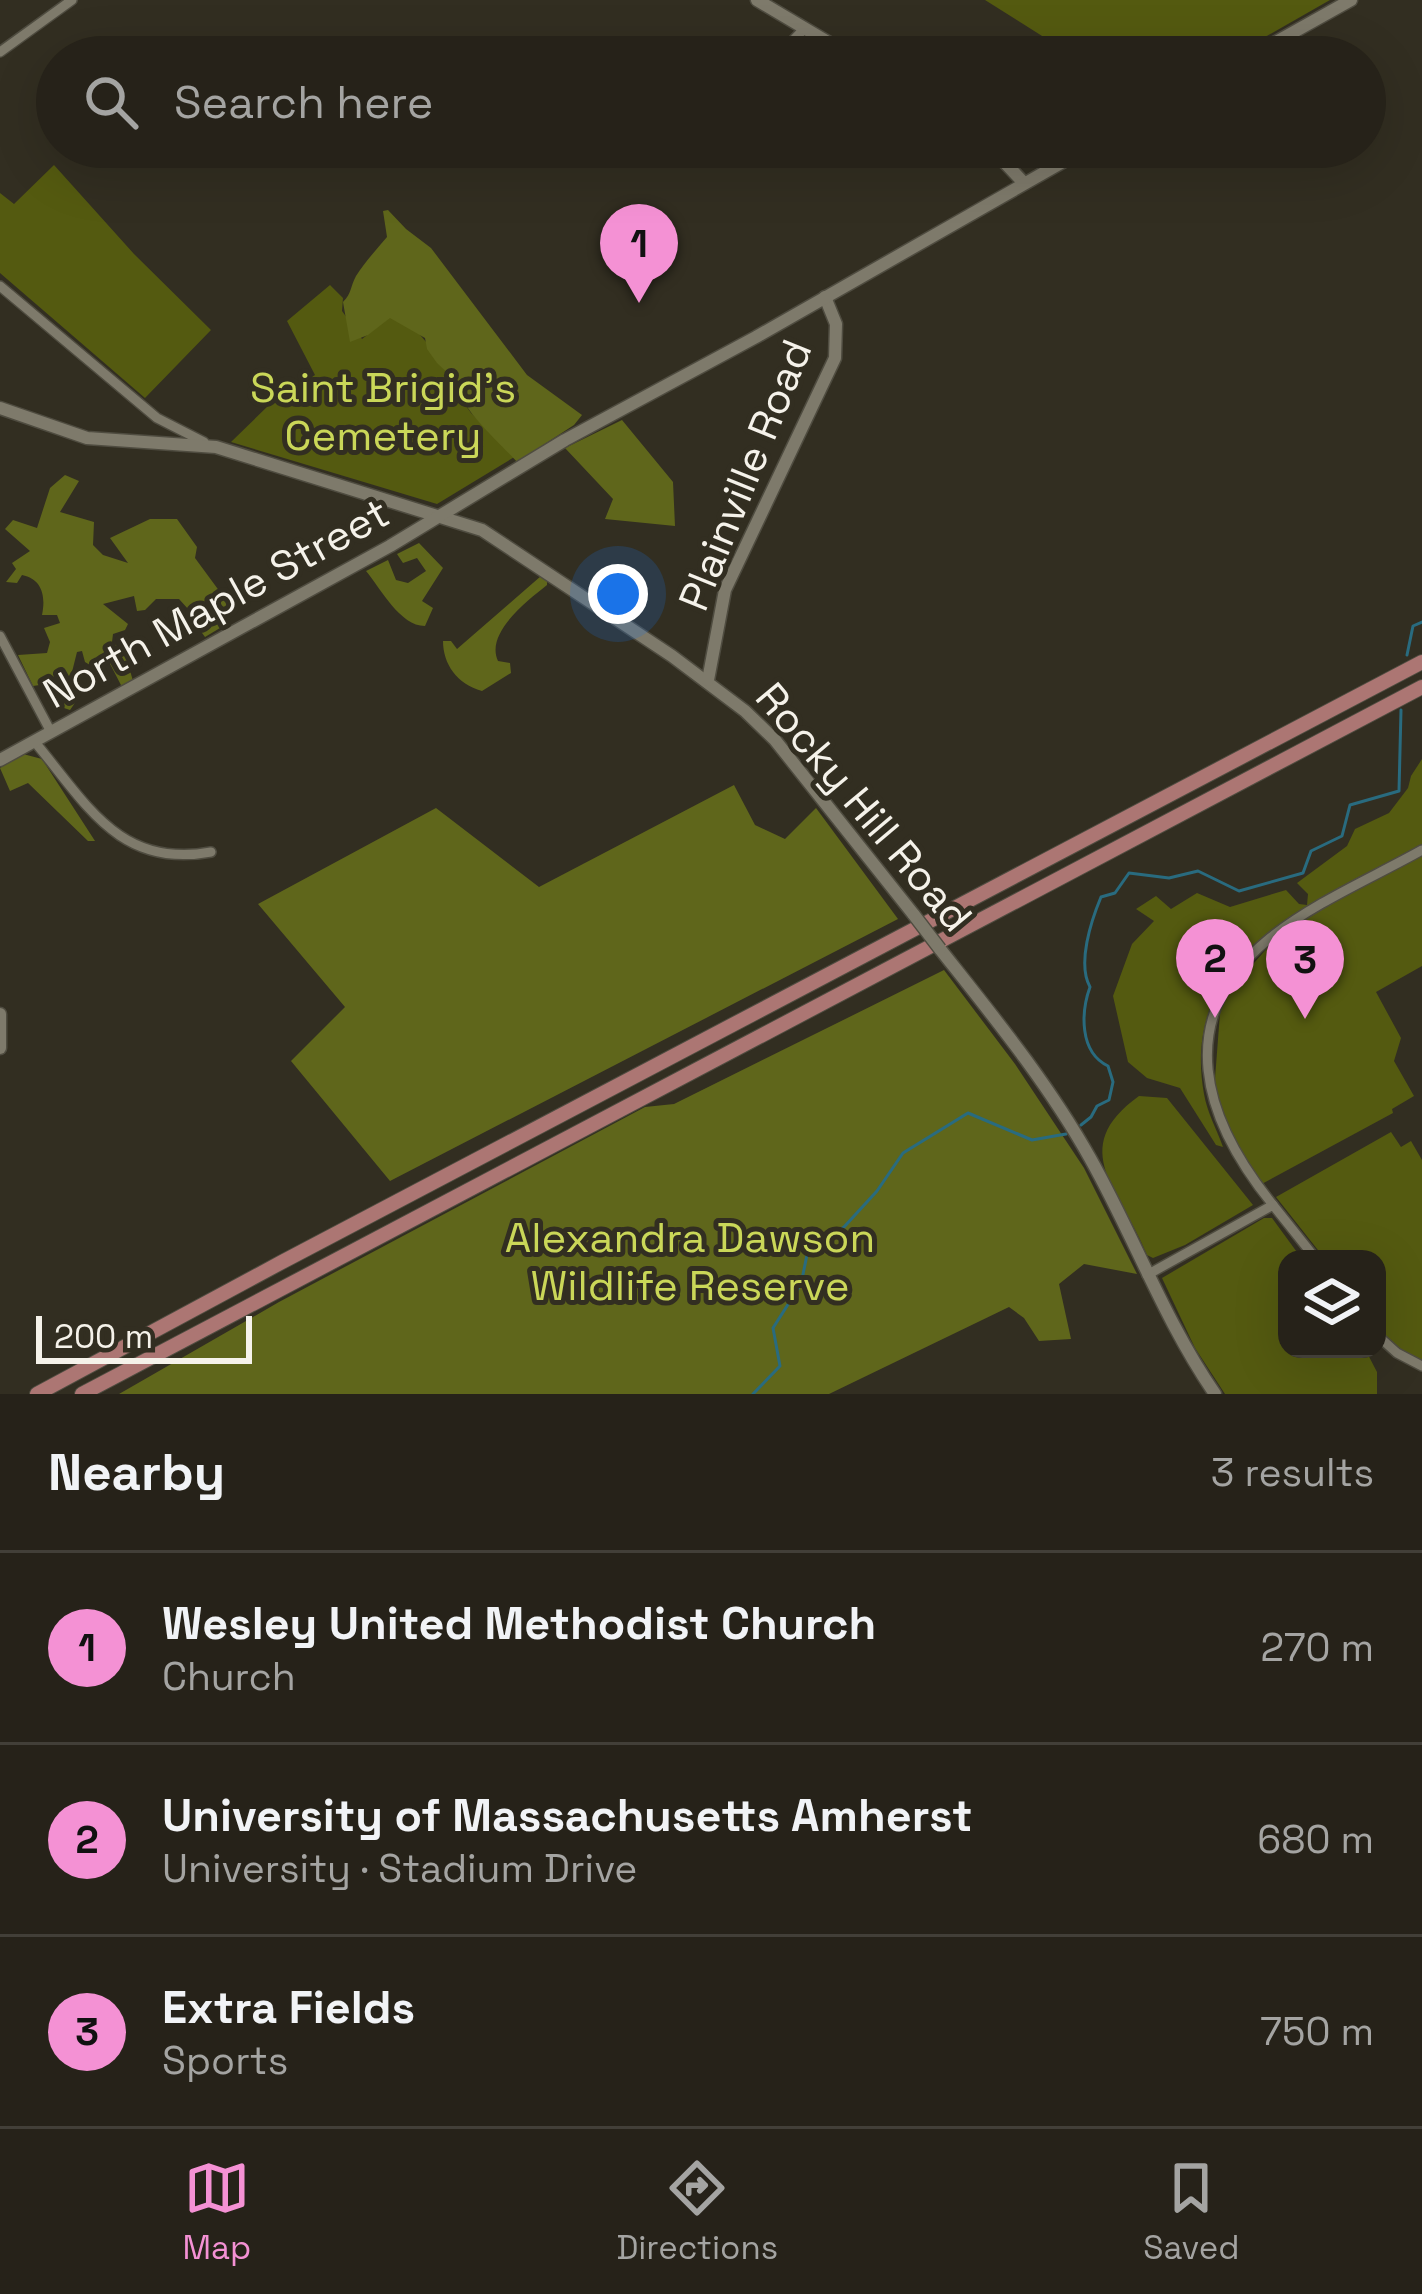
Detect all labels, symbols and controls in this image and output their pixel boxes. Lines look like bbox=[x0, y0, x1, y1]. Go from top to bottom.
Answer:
search box bbox=[36, 36, 1386, 168]
icon: search bbox=[78, 69, 144, 135]
text: Search here bbox=[174, 74, 433, 131]
pin: 1 bbox=[600, 204, 678, 303]
street label: Plainville Road bbox=[667, 332, 823, 618]
park label: Saint Brigid's Cemetery bbox=[250, 361, 516, 462]
street label: North Maple Street bbox=[34, 486, 398, 720]
your location bbox=[588, 564, 648, 624]
street label: Rocky Hill Road bbox=[744, 672, 984, 942]
pin: 2 bbox=[1176, 919, 1254, 1018]
pin: 3 bbox=[1266, 920, 1344, 1019]
park label: Alexandra Dawson Wildlife Reserve bbox=[505, 1211, 875, 1312]
map controls bbox=[1278, 1250, 1386, 1358]
button: layers bbox=[1278, 1250, 1386, 1358]
scale bar bbox=[36, 1310, 252, 1363]
text: 200 m bbox=[54, 1316, 153, 1358]
text: Nearby bbox=[48, 1440, 225, 1505]
text: 3 results bbox=[1211, 1448, 1374, 1497]
text: Wesley United Methodist Church bbox=[162, 1595, 876, 1652]
text: 1 bbox=[78, 1623, 96, 1672]
text: 270 m bbox=[1261, 1623, 1374, 1672]
text: Church bbox=[162, 1652, 296, 1701]
text: University of Massachusetts Amherst bbox=[162, 1787, 973, 1844]
text: 2 bbox=[75, 1815, 99, 1864]
text: 680 m bbox=[1257, 1815, 1374, 1864]
text: University · Stadium Drive bbox=[162, 1844, 637, 1893]
text: Extra Fields bbox=[162, 1979, 415, 2036]
text: 3 bbox=[75, 2007, 99, 2056]
text: 750 m bbox=[1260, 2007, 1374, 2056]
text: Sports bbox=[162, 2036, 288, 2085]
tab: Map bbox=[183, 2155, 251, 2269]
tab: Directions bbox=[616, 2155, 778, 2269]
tab: Saved bbox=[1143, 2155, 1239, 2269]

